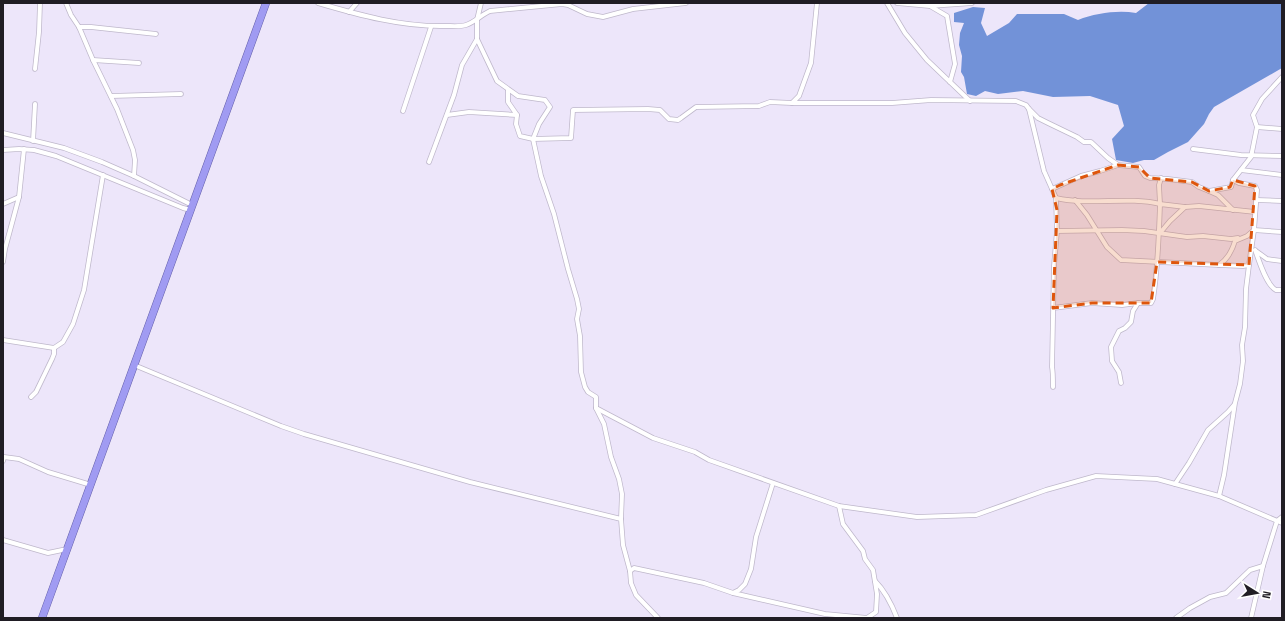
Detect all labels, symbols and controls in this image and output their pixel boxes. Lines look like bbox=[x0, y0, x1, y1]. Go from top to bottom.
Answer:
north arrow bbox=[1237, 573, 1277, 613]
text: N bbox=[1259, 590, 1274, 600]

